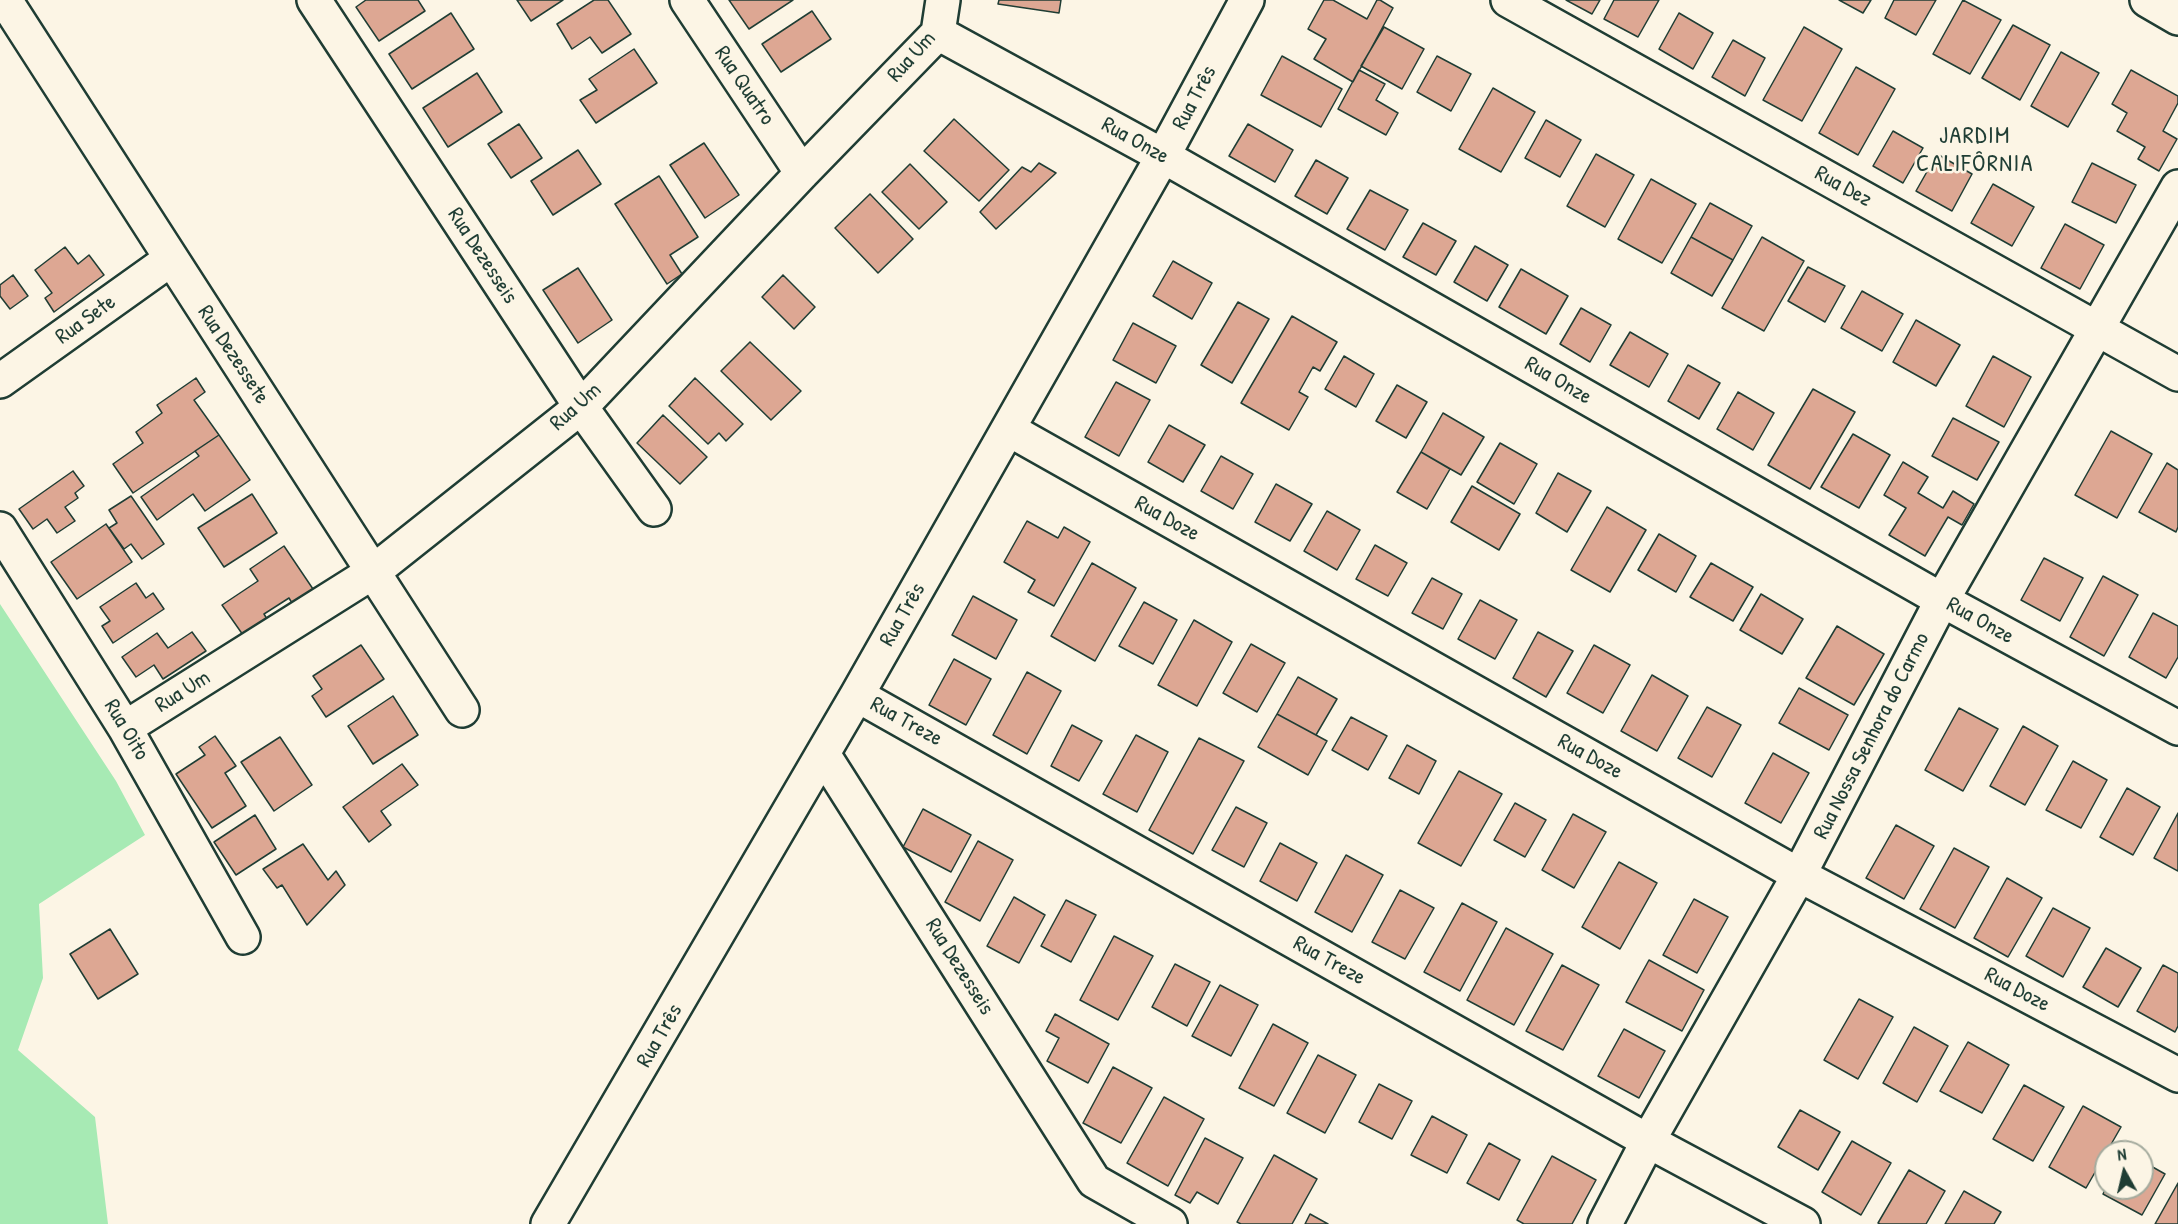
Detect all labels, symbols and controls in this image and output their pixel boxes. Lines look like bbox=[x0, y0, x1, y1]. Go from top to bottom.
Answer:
street label: Rua Um bbox=[882, 26, 942, 88]
street label: Rua Quatro bbox=[708, 42, 780, 130]
street label: Rua Três bbox=[1167, 62, 1223, 134]
street label: Rua Onze bbox=[1097, 112, 1173, 170]
district label: JARDIM CALIFÔRNIA bbox=[1916, 123, 2034, 179]
street label: Rua Dez bbox=[1810, 161, 1876, 213]
street label: Rua Dezesseis bbox=[441, 203, 523, 309]
street label: Rua Sete bbox=[51, 289, 121, 351]
street label: Rua Dezessete bbox=[191, 301, 275, 409]
street label: Rua Onze bbox=[1520, 351, 1596, 411]
street label: Rua Um bbox=[545, 377, 607, 437]
street label: Rua Doze bbox=[1130, 490, 1204, 548]
street label: Rua Três bbox=[874, 579, 932, 651]
street label: Rua Onze bbox=[1942, 592, 2018, 650]
street label: Rua Nossa Senhora do Carmo bbox=[1808, 628, 1936, 844]
street label: Rua Um bbox=[151, 665, 215, 719]
street label: Rua Treze bbox=[865, 692, 947, 752]
street label: Rua Oito bbox=[98, 695, 154, 765]
street label: Rua Doze bbox=[1553, 728, 1627, 786]
street label: Rua Dezesseis bbox=[919, 914, 999, 1020]
street label: Rua Treze bbox=[1288, 931, 1370, 991]
street label: Rua Doze bbox=[1980, 962, 2054, 1018]
street label: Rua Três bbox=[631, 1000, 689, 1072]
north arrow bbox=[2094, 1140, 2154, 1200]
text: N bbox=[2116, 1143, 2128, 1166]

